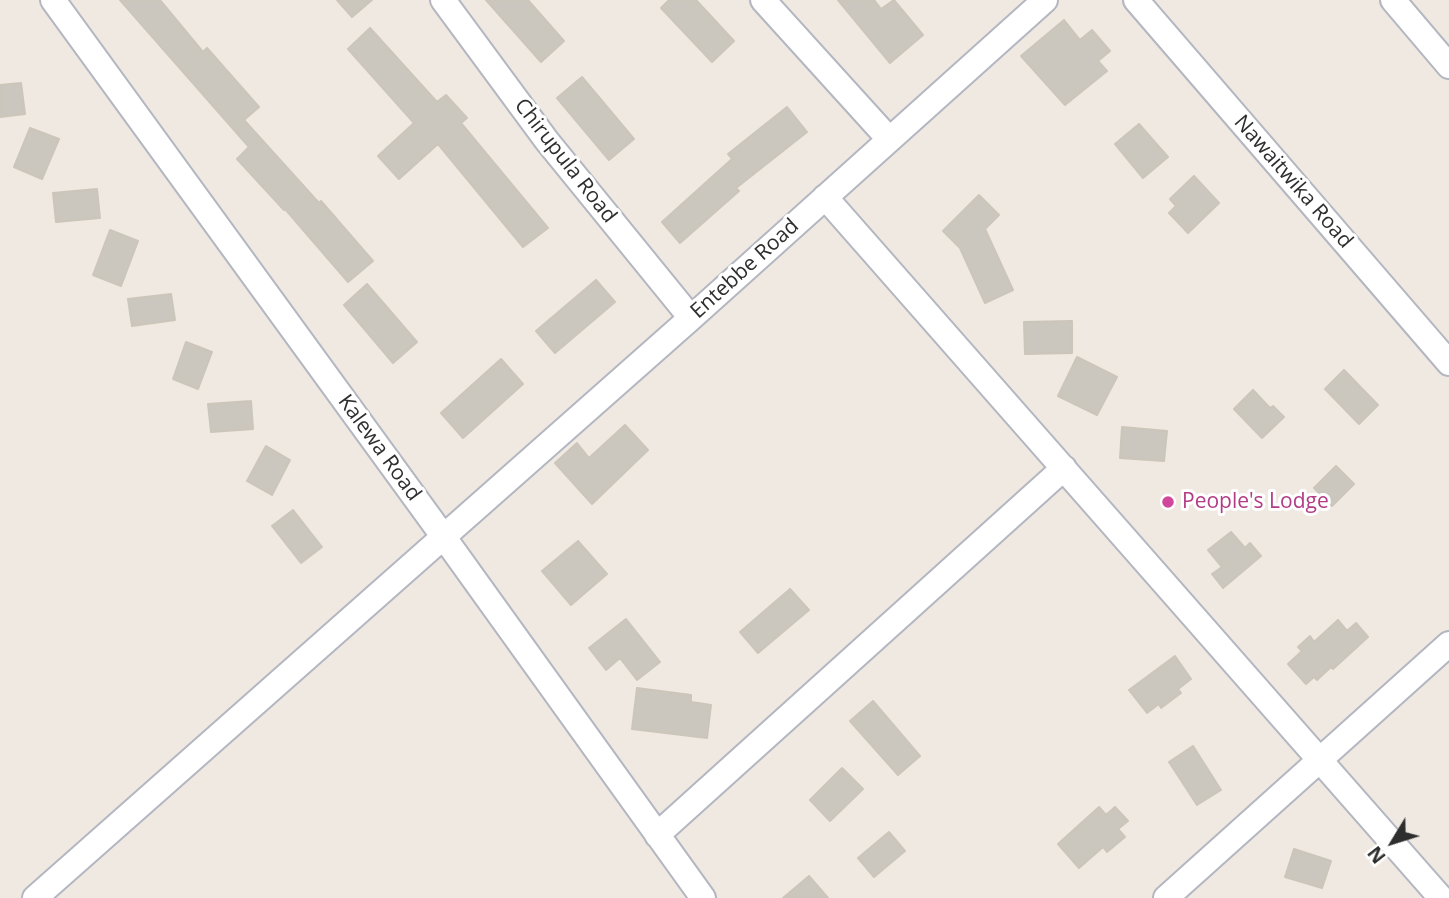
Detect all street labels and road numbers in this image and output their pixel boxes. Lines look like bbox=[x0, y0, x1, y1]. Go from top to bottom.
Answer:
street label: Chirupula Road bbox=[509, 94, 621, 228]
street label: Nawaitwika Road bbox=[1228, 110, 1358, 254]
street label: Entebbe Road bbox=[686, 214, 804, 324]
street label: Kalewa Road bbox=[332, 390, 426, 506]

